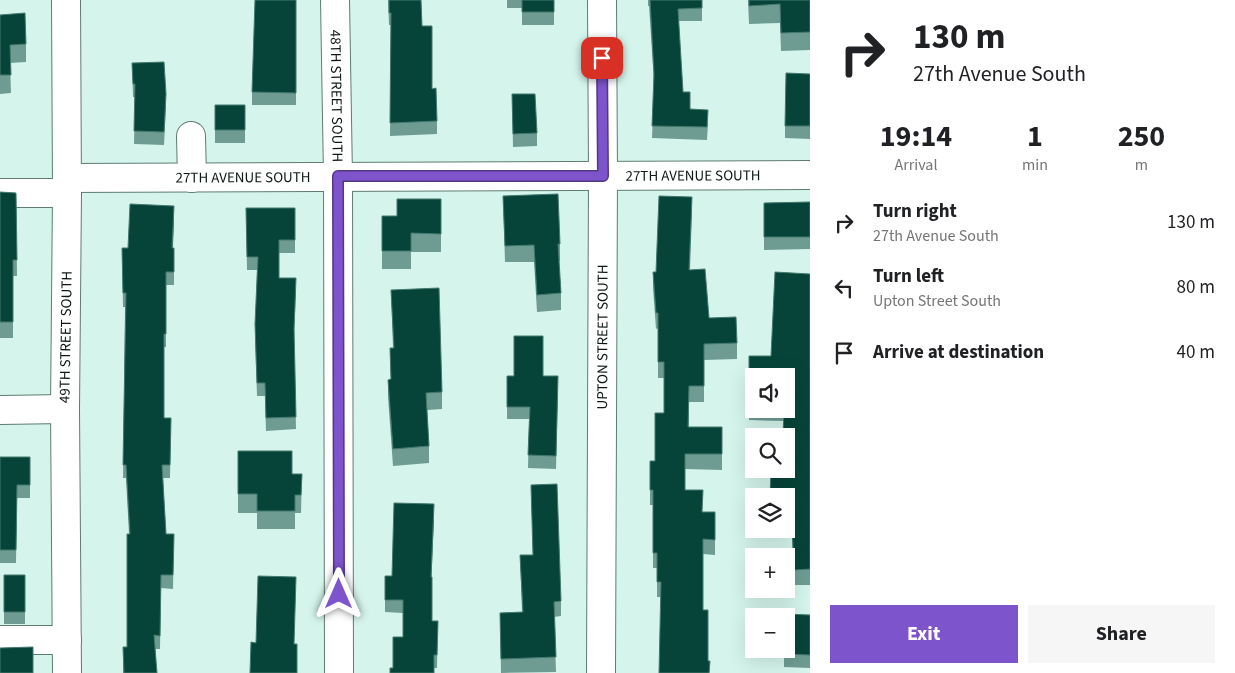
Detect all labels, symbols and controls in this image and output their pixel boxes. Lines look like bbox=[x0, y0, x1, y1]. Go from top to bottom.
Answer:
text: 130 m bbox=[913, 12, 1005, 62]
icon: right bbox=[830, 20, 895, 85]
street label: 48TH STREET SOUTH bbox=[325, 30, 348, 162]
pin bbox=[581, 37, 623, 79]
icon: arrive bbox=[588, 44, 616, 72]
text: 27th Avenue South bbox=[913, 58, 1086, 90]
text: 19:14 bbox=[880, 115, 952, 158]
text: 1 bbox=[1027, 115, 1043, 158]
text: 250 bbox=[1118, 115, 1165, 158]
text: Arrival bbox=[894, 154, 937, 176]
text: min bbox=[1022, 154, 1048, 176]
text: m bbox=[1135, 154, 1148, 176]
street label: 27TH AVENUE SOUTH bbox=[625, 165, 761, 186]
street label: 27TH AVENUE SOUTH bbox=[175, 167, 311, 188]
text: Turn right bbox=[873, 198, 957, 225]
icon: right bbox=[830, 209, 858, 237]
text: 130 m bbox=[1167, 209, 1215, 236]
text: 27th Avenue South bbox=[873, 225, 999, 247]
text: Turn left bbox=[873, 263, 944, 290]
street label: UPTON STREET SOUTH bbox=[592, 265, 613, 409]
street label: 49TH STREET SOUTH bbox=[54, 271, 78, 403]
icon: left bbox=[830, 274, 858, 302]
text: 80 m bbox=[1177, 274, 1215, 301]
text: Upton Street South bbox=[873, 290, 1001, 312]
icon: arrive bbox=[830, 339, 858, 367]
text: Arrive at destination bbox=[873, 339, 1044, 366]
text: 40 m bbox=[1177, 339, 1215, 366]
map controls bbox=[745, 368, 795, 658]
button: sound bbox=[745, 368, 795, 418]
button: search bbox=[745, 428, 795, 478]
button: layers bbox=[745, 488, 795, 538]
button: + bbox=[745, 548, 795, 598]
position arrow bbox=[312, 567, 364, 619]
button: Exit bbox=[830, 605, 1018, 663]
button: Share bbox=[1028, 605, 1215, 663]
button: − bbox=[745, 608, 795, 658]

